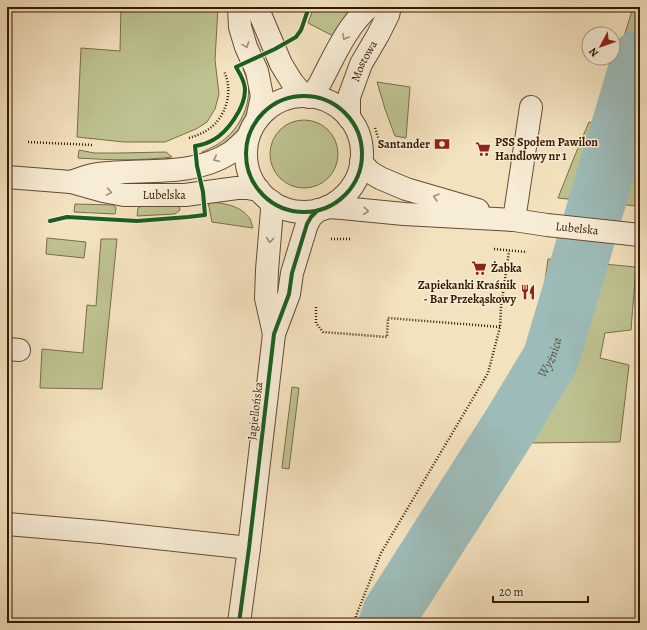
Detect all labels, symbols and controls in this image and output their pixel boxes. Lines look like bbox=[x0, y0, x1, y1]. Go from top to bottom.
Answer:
north arrow bbox=[581, 26, 621, 66]
one-way arrow bbox=[342, 33, 349, 41]
street label: Mostowa bbox=[347, 37, 381, 84]
one-way arrow bbox=[241, 41, 250, 48]
text: N bbox=[586, 44, 602, 60]
place label: PSS Społem Pawilon Handlowy nr 1 bbox=[495, 134, 598, 164]
bank icon: Santander bbox=[433, 135, 451, 153]
place label: Santander bbox=[378, 136, 430, 152]
supermarket icon: PSS Społem Pawilon Handlowy nr 1 bbox=[474, 140, 492, 158]
one-way arrow bbox=[213, 154, 221, 162]
street label: Lubelska bbox=[143, 187, 186, 203]
one-way arrow bbox=[106, 188, 112, 196]
one-way arrow bbox=[433, 193, 440, 202]
one-way arrow bbox=[363, 206, 369, 215]
street label: Lubelska bbox=[555, 218, 600, 239]
one-way arrow bbox=[265, 237, 274, 243]
supermarket icon: Żabka bbox=[470, 259, 488, 277]
place label: Żabka bbox=[491, 260, 522, 276]
place label: Zapiekanki Kraśnik - Bar Przekąskowy bbox=[418, 277, 517, 307]
restaurant icon: Zapiekanki Kraśnik - Bar Przekąskowy bbox=[519, 283, 537, 301]
water label: Wyżnica bbox=[533, 335, 565, 380]
street label: Jagiellońska bbox=[243, 381, 267, 441]
scale bar bbox=[493, 578, 588, 604]
text: 20 m bbox=[499, 584, 523, 600]

